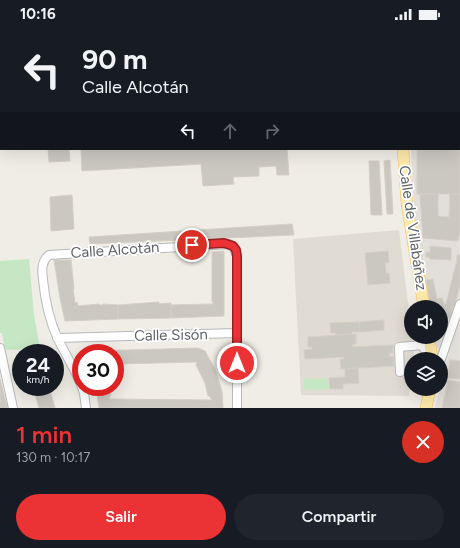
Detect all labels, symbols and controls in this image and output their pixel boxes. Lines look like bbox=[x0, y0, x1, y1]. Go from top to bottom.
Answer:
text: 10:16 bbox=[20, 5, 56, 23]
text: 90 m bbox=[82, 42, 147, 76]
icon: left bbox=[16, 44, 68, 96]
text: Calle Alcotán bbox=[82, 76, 189, 98]
icon: left bbox=[177, 120, 199, 142]
icon: ahead bbox=[219, 120, 241, 142]
icon: right bbox=[261, 120, 283, 142]
street label: Calle de Villabáñez bbox=[395, 164, 431, 292]
pin bbox=[175, 228, 209, 262]
icon: arrive bbox=[181, 234, 203, 256]
street label: Calle Alcotán bbox=[70, 238, 160, 262]
map controls bbox=[404, 300, 448, 396]
button: sound bbox=[404, 300, 448, 344]
street label: Calle Sisón bbox=[134, 325, 208, 345]
position arrow bbox=[216, 342, 258, 384]
speed limit sign: 30 bbox=[72, 344, 124, 396]
button: layers bbox=[404, 352, 448, 396]
text: 24 bbox=[26, 353, 50, 377]
text: km/h bbox=[27, 373, 49, 386]
text: 1 min bbox=[16, 420, 72, 449]
button: close bbox=[402, 421, 444, 463]
text: 130 m · 10:17 bbox=[16, 450, 90, 465]
button: Salir bbox=[16, 494, 226, 540]
button: Compartir bbox=[234, 494, 444, 540]

